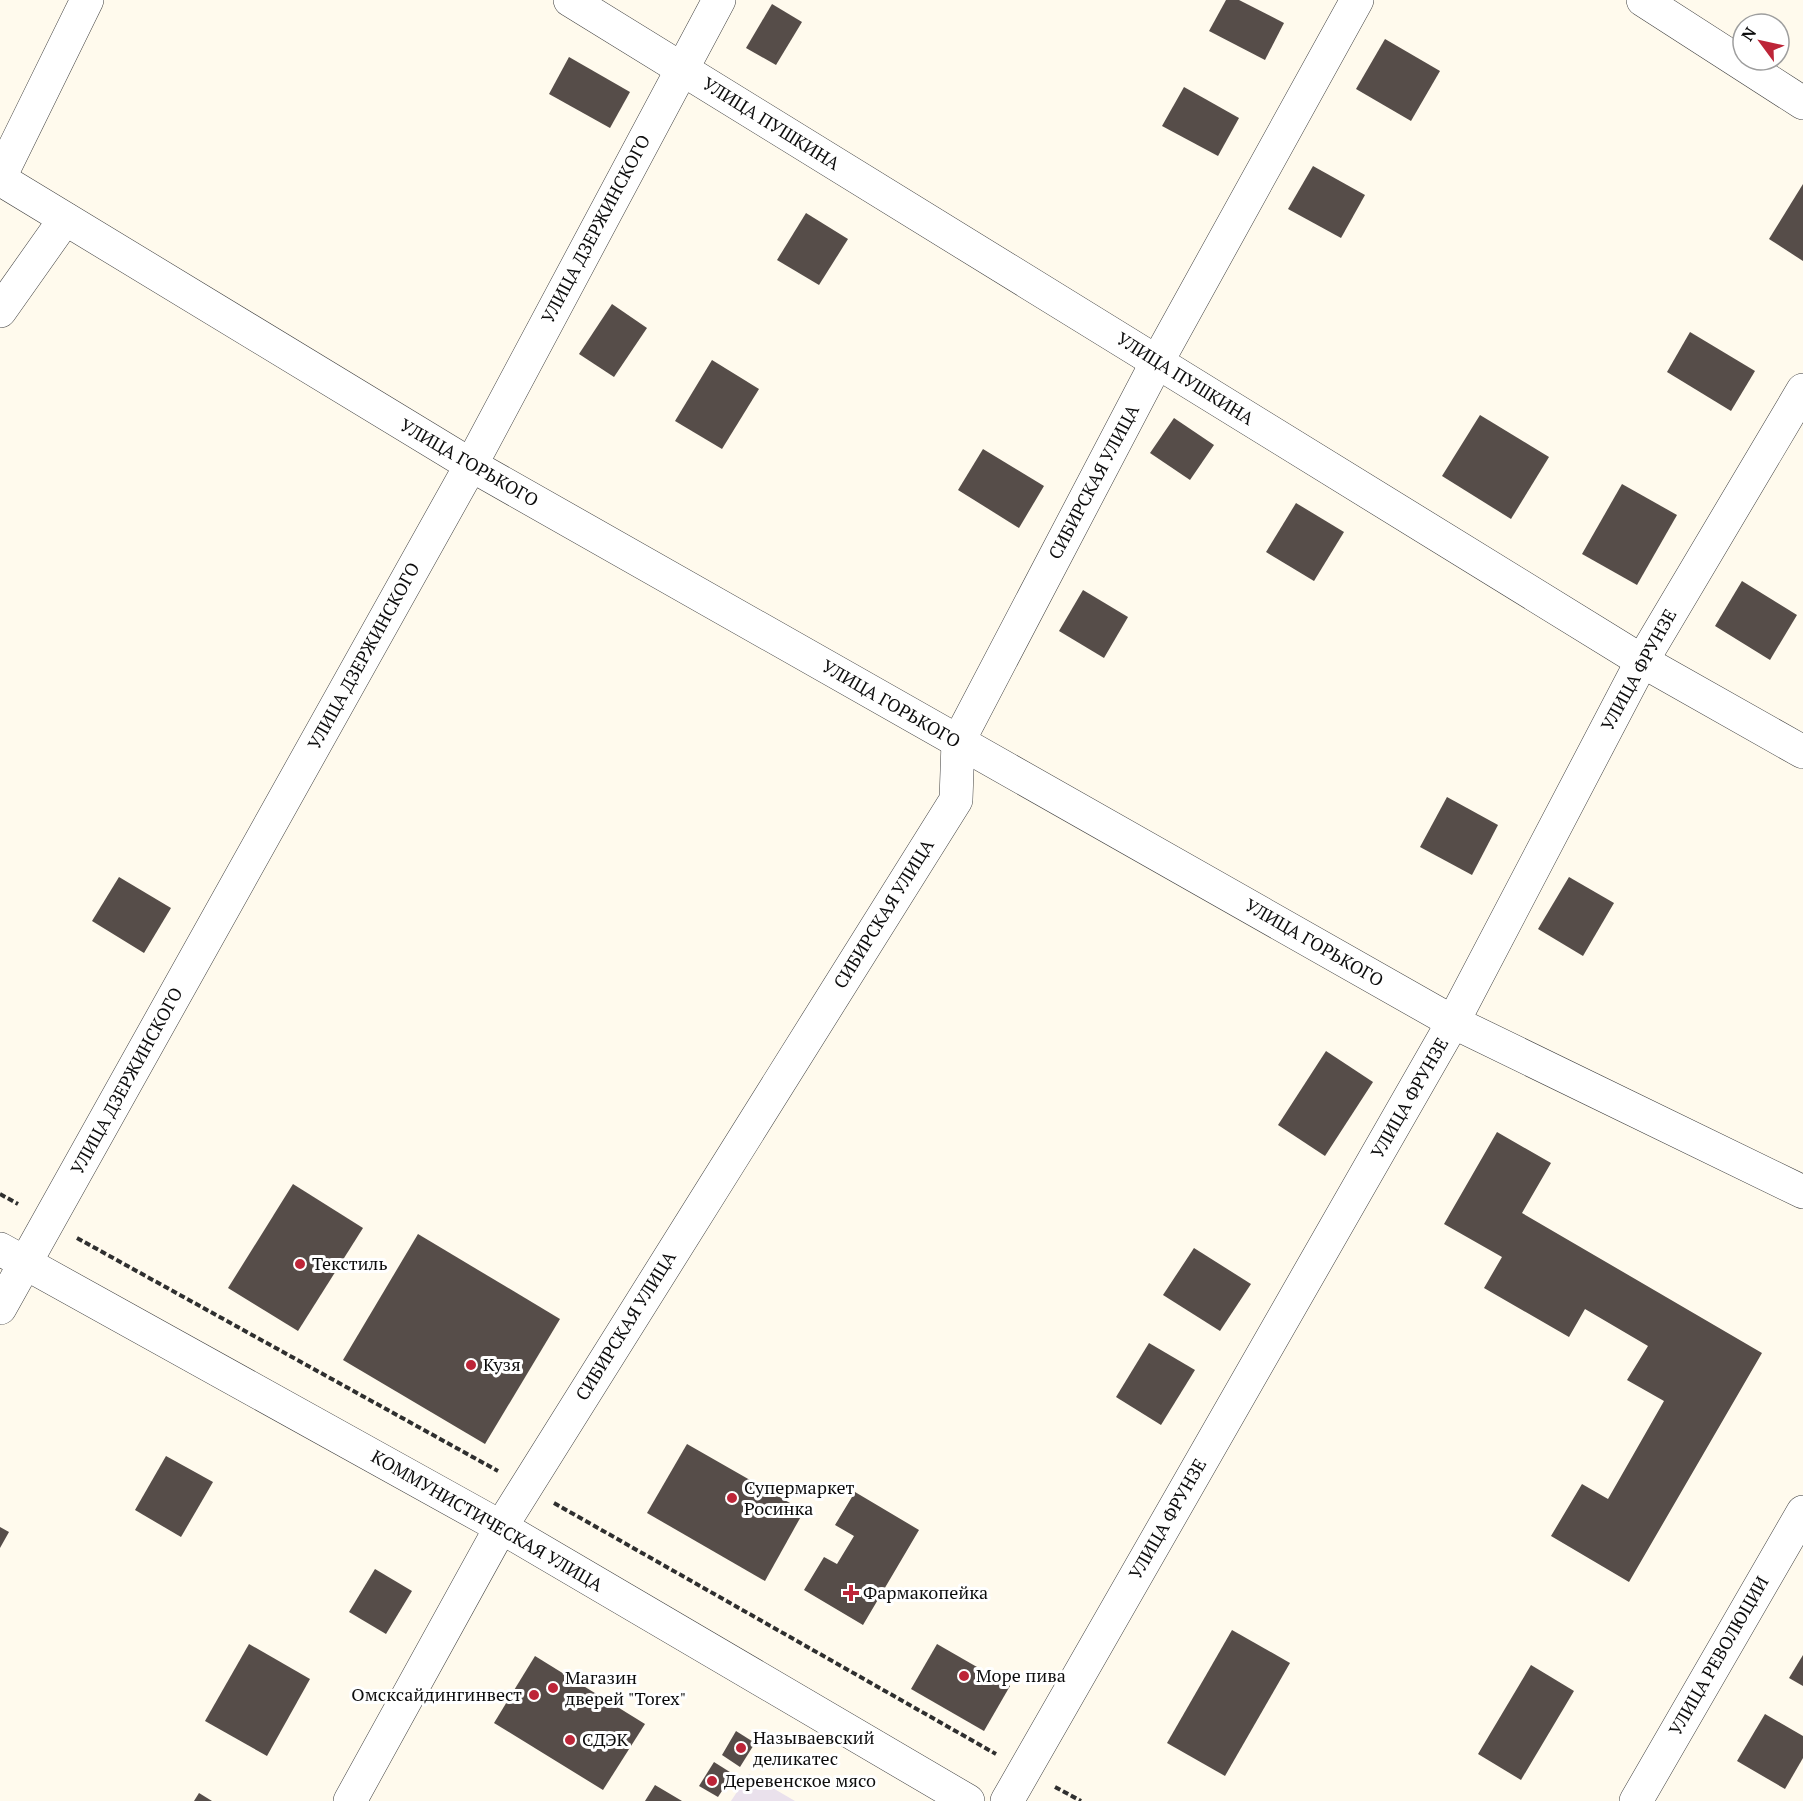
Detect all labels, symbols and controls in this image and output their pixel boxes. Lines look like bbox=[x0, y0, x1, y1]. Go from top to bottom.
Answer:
north arrow bbox=[1731, 12, 1791, 72]
text: N bbox=[1736, 23, 1761, 45]
street label: УЛИЦА ПУШКИНА bbox=[698, 71, 845, 175]
street label: УЛИЦА ДЗЕРЖИНСКОГО bbox=[535, 130, 655, 327]
street label: УЛИЦА ПУШКИНА bbox=[1112, 326, 1259, 430]
street label: СИБИРСКАЯ УЛИЦА bbox=[1042, 399, 1144, 563]
street label: УЛИЦА ГОРЬКОГО bbox=[396, 413, 543, 512]
street label: УЛИЦА ДЗЕРЖИНСКОГО bbox=[302, 558, 425, 753]
street label: УЛИЦА ФРУНЗЕ bbox=[1595, 604, 1681, 735]
street label: УЛИЦА ГОРЬКОГО bbox=[818, 654, 965, 753]
street label: СИБИРСКАЯ УЛИЦА bbox=[827, 834, 939, 993]
street label: УЛИЦА ГОРЬКОГО bbox=[1241, 893, 1388, 992]
street label: УЛИЦА ДЗЕРЖИНСКОГО bbox=[65, 983, 188, 1178]
street label: УЛИЦА ФРУНЗЕ bbox=[1365, 1033, 1453, 1162]
street label: СИБИРСКАЯ УЛИЦА bbox=[569, 1246, 681, 1405]
place label: Текстиль bbox=[312, 1251, 388, 1275]
marker: Текстиль bbox=[293, 1257, 307, 1271]
place label: Кузя bbox=[483, 1352, 521, 1376]
marker: Кузя bbox=[464, 1358, 478, 1372]
street label: КОММУНИСТИЧЕСКАЯ УЛИЦА bbox=[367, 1444, 608, 1597]
street label: УЛИЦА ФРУНЗЕ bbox=[1123, 1454, 1211, 1583]
place label: Супермаркет Росинка bbox=[744, 1475, 854, 1520]
marker: Супермаркет Росинка bbox=[725, 1491, 739, 1505]
street label: УЛИЦА РЕВОЛЮЦИИ bbox=[1663, 1572, 1774, 1739]
place label: Фармакопейка bbox=[863, 1580, 988, 1604]
marker: Фармакопейка bbox=[844, 1586, 858, 1600]
place label: Море пива bbox=[976, 1663, 1066, 1687]
place label: Магазин дверей "Torex" bbox=[565, 1665, 686, 1710]
marker: Море пива bbox=[957, 1669, 971, 1683]
marker: Магазин дверей "Torex" bbox=[546, 1681, 560, 1695]
place label: Омсксайдингинвест bbox=[351, 1682, 522, 1706]
marker: Омсксайдингинвест bbox=[527, 1688, 541, 1702]
place label: Называевский деликатес bbox=[753, 1725, 874, 1770]
place label: СДЭК bbox=[582, 1727, 629, 1751]
marker: СДЭК bbox=[563, 1733, 577, 1747]
marker: Называевский деликатес bbox=[734, 1741, 748, 1755]
place label: Деревенское мясо bbox=[724, 1768, 876, 1792]
marker: Деревенское мясо bbox=[705, 1774, 719, 1788]

